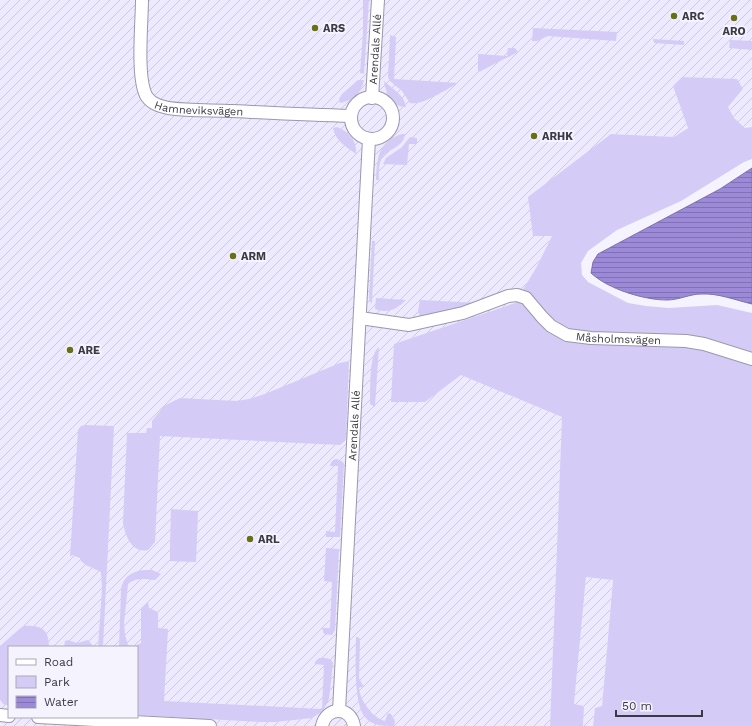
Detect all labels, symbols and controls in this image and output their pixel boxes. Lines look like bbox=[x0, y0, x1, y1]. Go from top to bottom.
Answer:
place label: ARC bbox=[682, 10, 705, 23]
marker: ARC bbox=[669, 11, 679, 21]
street label: Arendals Allé bbox=[366, 13, 384, 85]
marker: ARO bbox=[729, 13, 739, 23]
place label: ARS bbox=[323, 22, 345, 35]
marker: ARS bbox=[310, 23, 320, 33]
place label: ARO bbox=[722, 25, 746, 38]
street label: Hamneviksvägen bbox=[153, 98, 244, 118]
place label: ARHK bbox=[542, 130, 573, 143]
marker: ARHK bbox=[529, 131, 539, 141]
place label: ARM bbox=[241, 250, 266, 263]
marker: ARM bbox=[228, 251, 238, 261]
street label: Måsholmsvägen bbox=[575, 330, 661, 347]
place label: ARE bbox=[78, 344, 100, 357]
marker: ARE bbox=[65, 345, 75, 355]
street label: Arendals Allé bbox=[346, 390, 362, 461]
place label: ARL bbox=[258, 533, 280, 546]
marker: ARL bbox=[245, 534, 255, 544]
legend bbox=[8, 646, 138, 718]
text: Road bbox=[44, 655, 73, 669]
text: Park bbox=[44, 675, 70, 689]
scale bar bbox=[616, 692, 702, 718]
text: Water bbox=[44, 695, 79, 709]
text: 50 m bbox=[622, 699, 652, 713]

